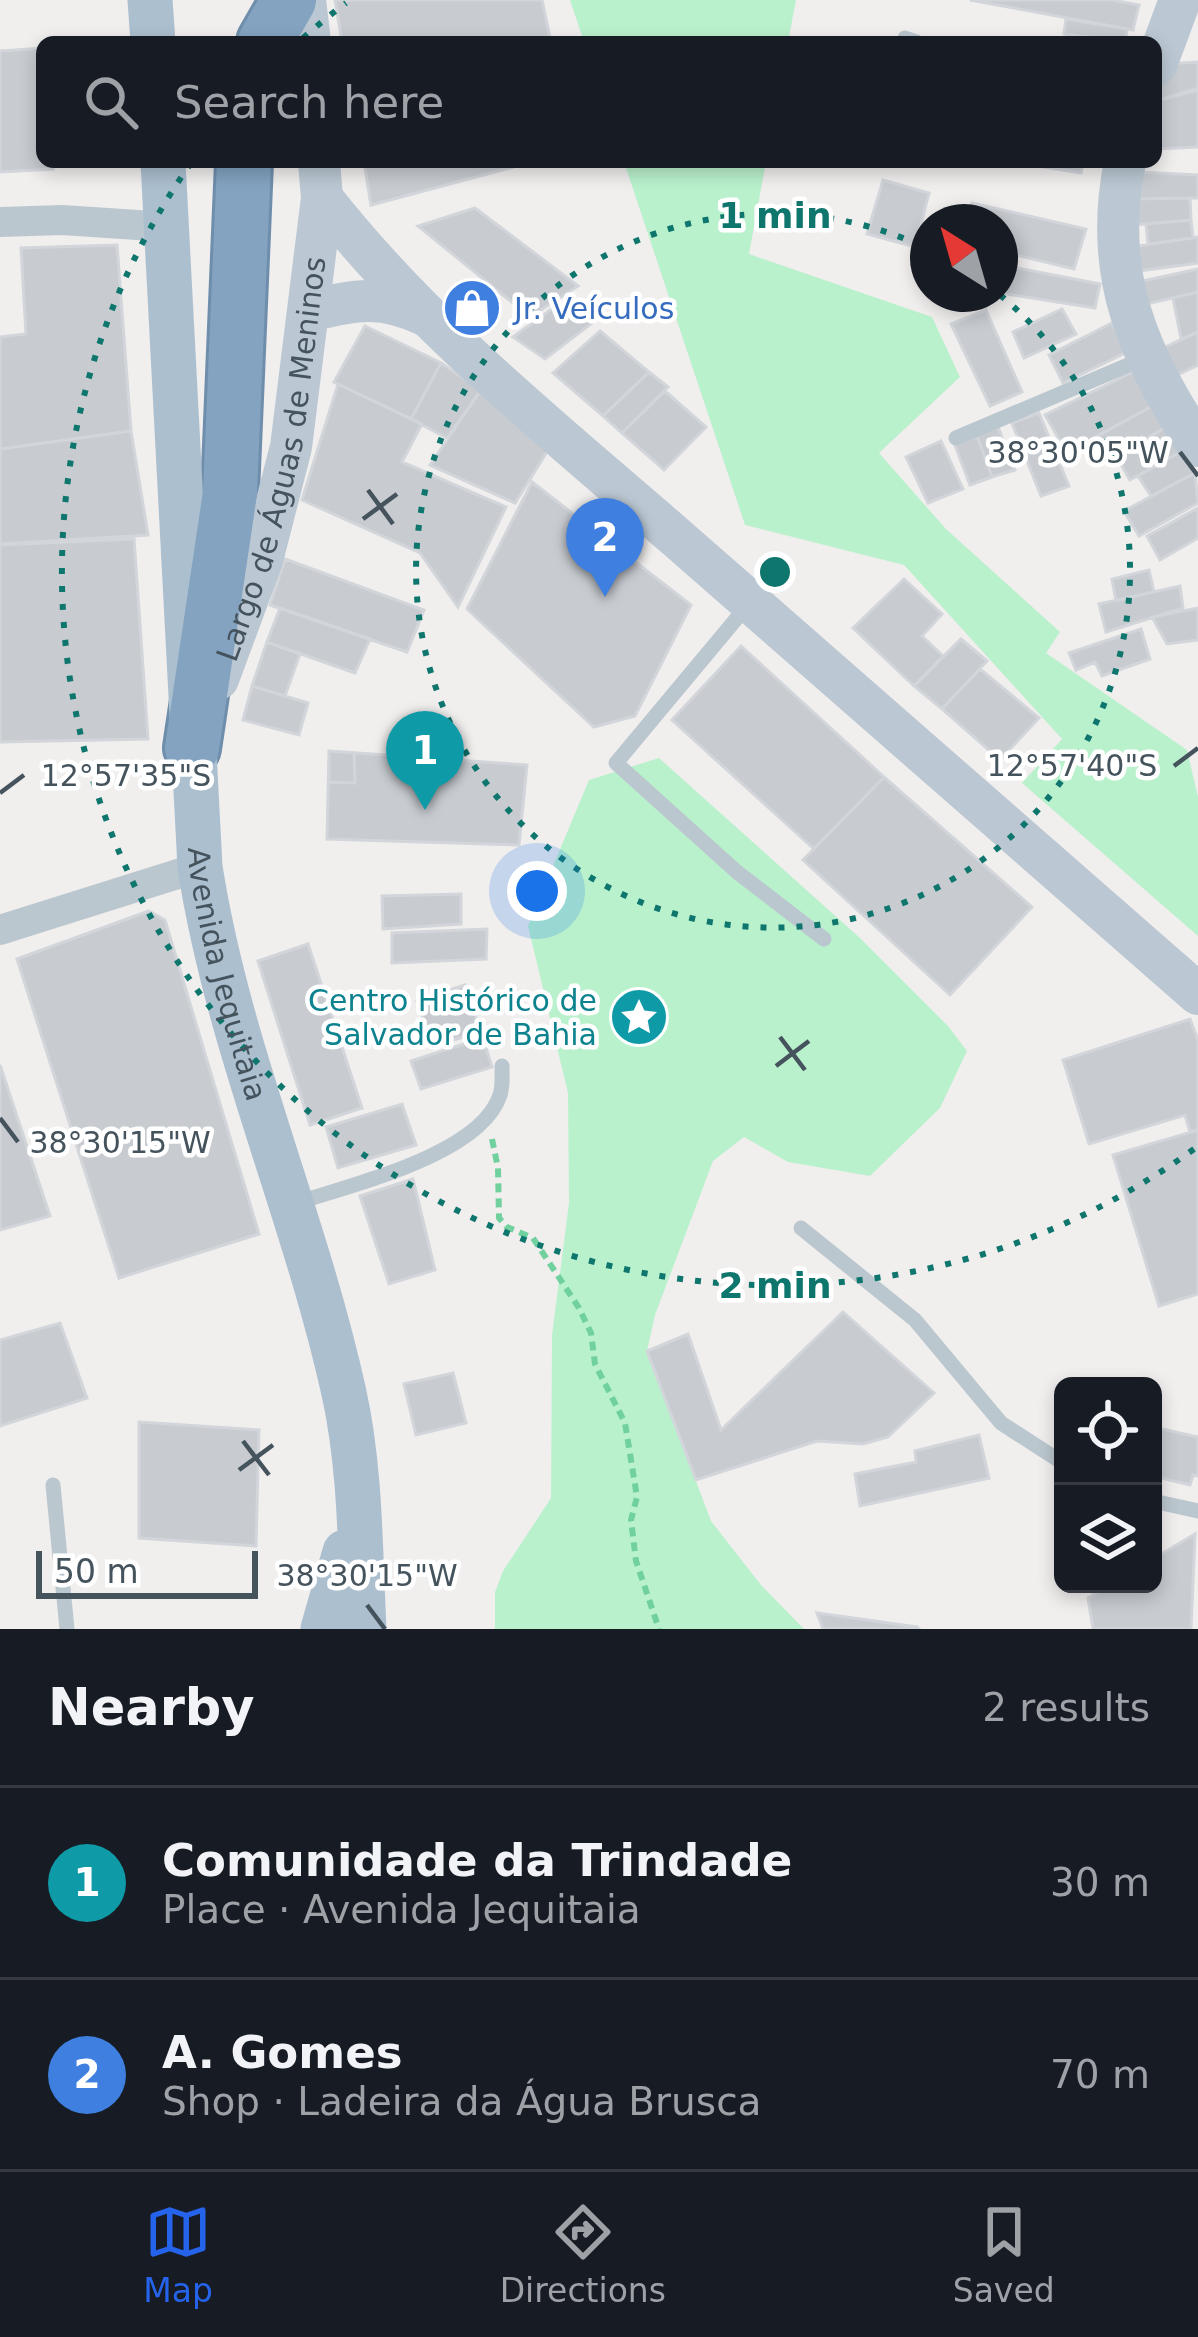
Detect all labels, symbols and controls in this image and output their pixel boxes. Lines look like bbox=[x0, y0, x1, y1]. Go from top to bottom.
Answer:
search box bbox=[36, 36, 1162, 168]
icon: search bbox=[78, 69, 144, 135]
text: Search here bbox=[174, 76, 444, 129]
text: 1 min bbox=[718, 195, 832, 236]
north arrow bbox=[910, 204, 1018, 312]
street label: Largo de Águas de Meninos bbox=[209, 254, 332, 666]
shop icon: Jr. Veículos bbox=[441, 277, 503, 339]
place label: Jr. Veículos bbox=[512, 291, 674, 326]
text: 38°30'05"W bbox=[987, 435, 1169, 470]
pin: 2 bbox=[566, 498, 644, 597]
centre of rings bbox=[754, 551, 796, 593]
pin: 1 bbox=[386, 711, 464, 810]
text: 12°57'40"S bbox=[987, 748, 1157, 783]
text: 12°57'35"S bbox=[41, 758, 211, 793]
street label: Avenida Jequitaia bbox=[181, 846, 275, 1105]
your location bbox=[507, 861, 567, 921]
place label: Centro Histórico de Salvador de Bahia bbox=[308, 983, 597, 1052]
place icon: Centro Histórico de Salvador de Bahia bbox=[608, 986, 670, 1048]
text: 38°30'15"W bbox=[29, 1125, 211, 1160]
text: 2 min bbox=[718, 1265, 832, 1306]
map controls bbox=[1054, 1377, 1162, 1593]
button: locate bbox=[1054, 1377, 1162, 1485]
button: layers bbox=[1054, 1485, 1162, 1593]
scale bar bbox=[36, 1545, 258, 1598]
text: 50 m bbox=[54, 1552, 139, 1591]
text: 38°30'15"W bbox=[276, 1558, 458, 1593]
text: Nearby bbox=[48, 1678, 255, 1737]
text: 2 results bbox=[982, 1685, 1150, 1730]
text: Comunidade da Trindade bbox=[162, 1834, 792, 1887]
text: 1 bbox=[73, 1860, 101, 1905]
text: 30 m bbox=[1050, 1860, 1150, 1905]
text: Place · Avenida Jequitaia bbox=[162, 1887, 641, 1932]
text: A. Gomes bbox=[162, 2026, 402, 2079]
text: 2 bbox=[73, 2052, 101, 2097]
text: 70 m bbox=[1050, 2052, 1150, 2097]
text: Shop · Ladeira da Água Brusca bbox=[162, 2079, 762, 2124]
tab: Map bbox=[143, 2199, 213, 2310]
tab: Directions bbox=[500, 2199, 666, 2310]
tab: Saved bbox=[953, 2199, 1055, 2310]

